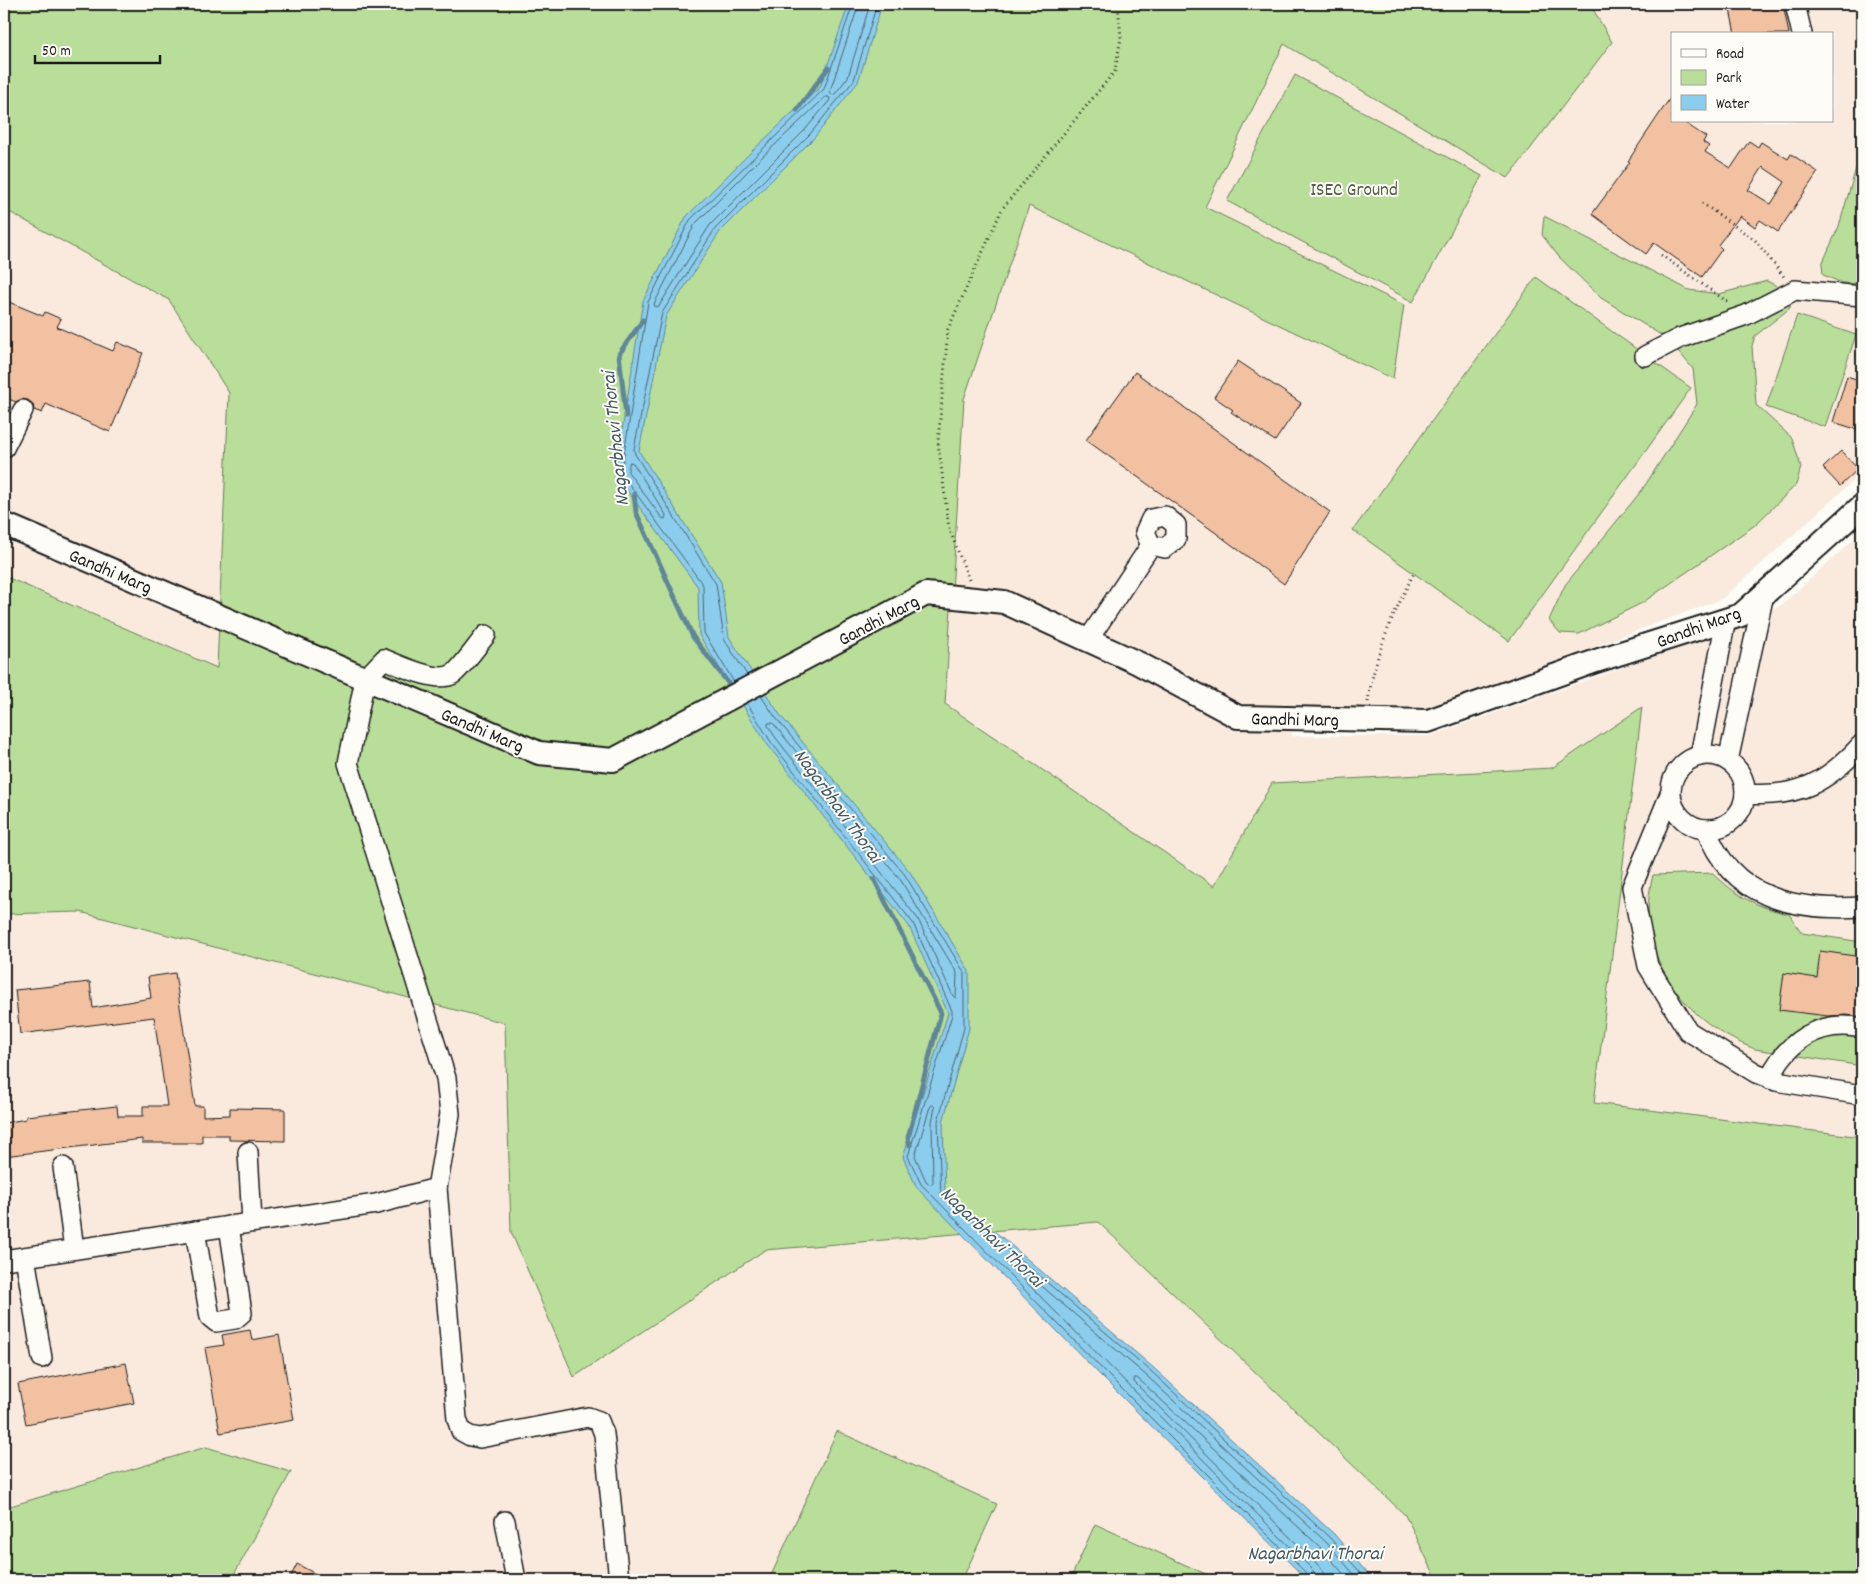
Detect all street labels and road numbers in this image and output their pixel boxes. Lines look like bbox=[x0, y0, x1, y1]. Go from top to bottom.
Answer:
street label: Gandhi Marg bbox=[64, 544, 155, 603]
street label: Gandhi Marg bbox=[834, 589, 925, 655]
street label: Gandhi Marg bbox=[1653, 602, 1745, 657]
street label: Gandhi Marg bbox=[436, 703, 527, 762]
street label: Gandhi Marg bbox=[1251, 707, 1339, 736]

